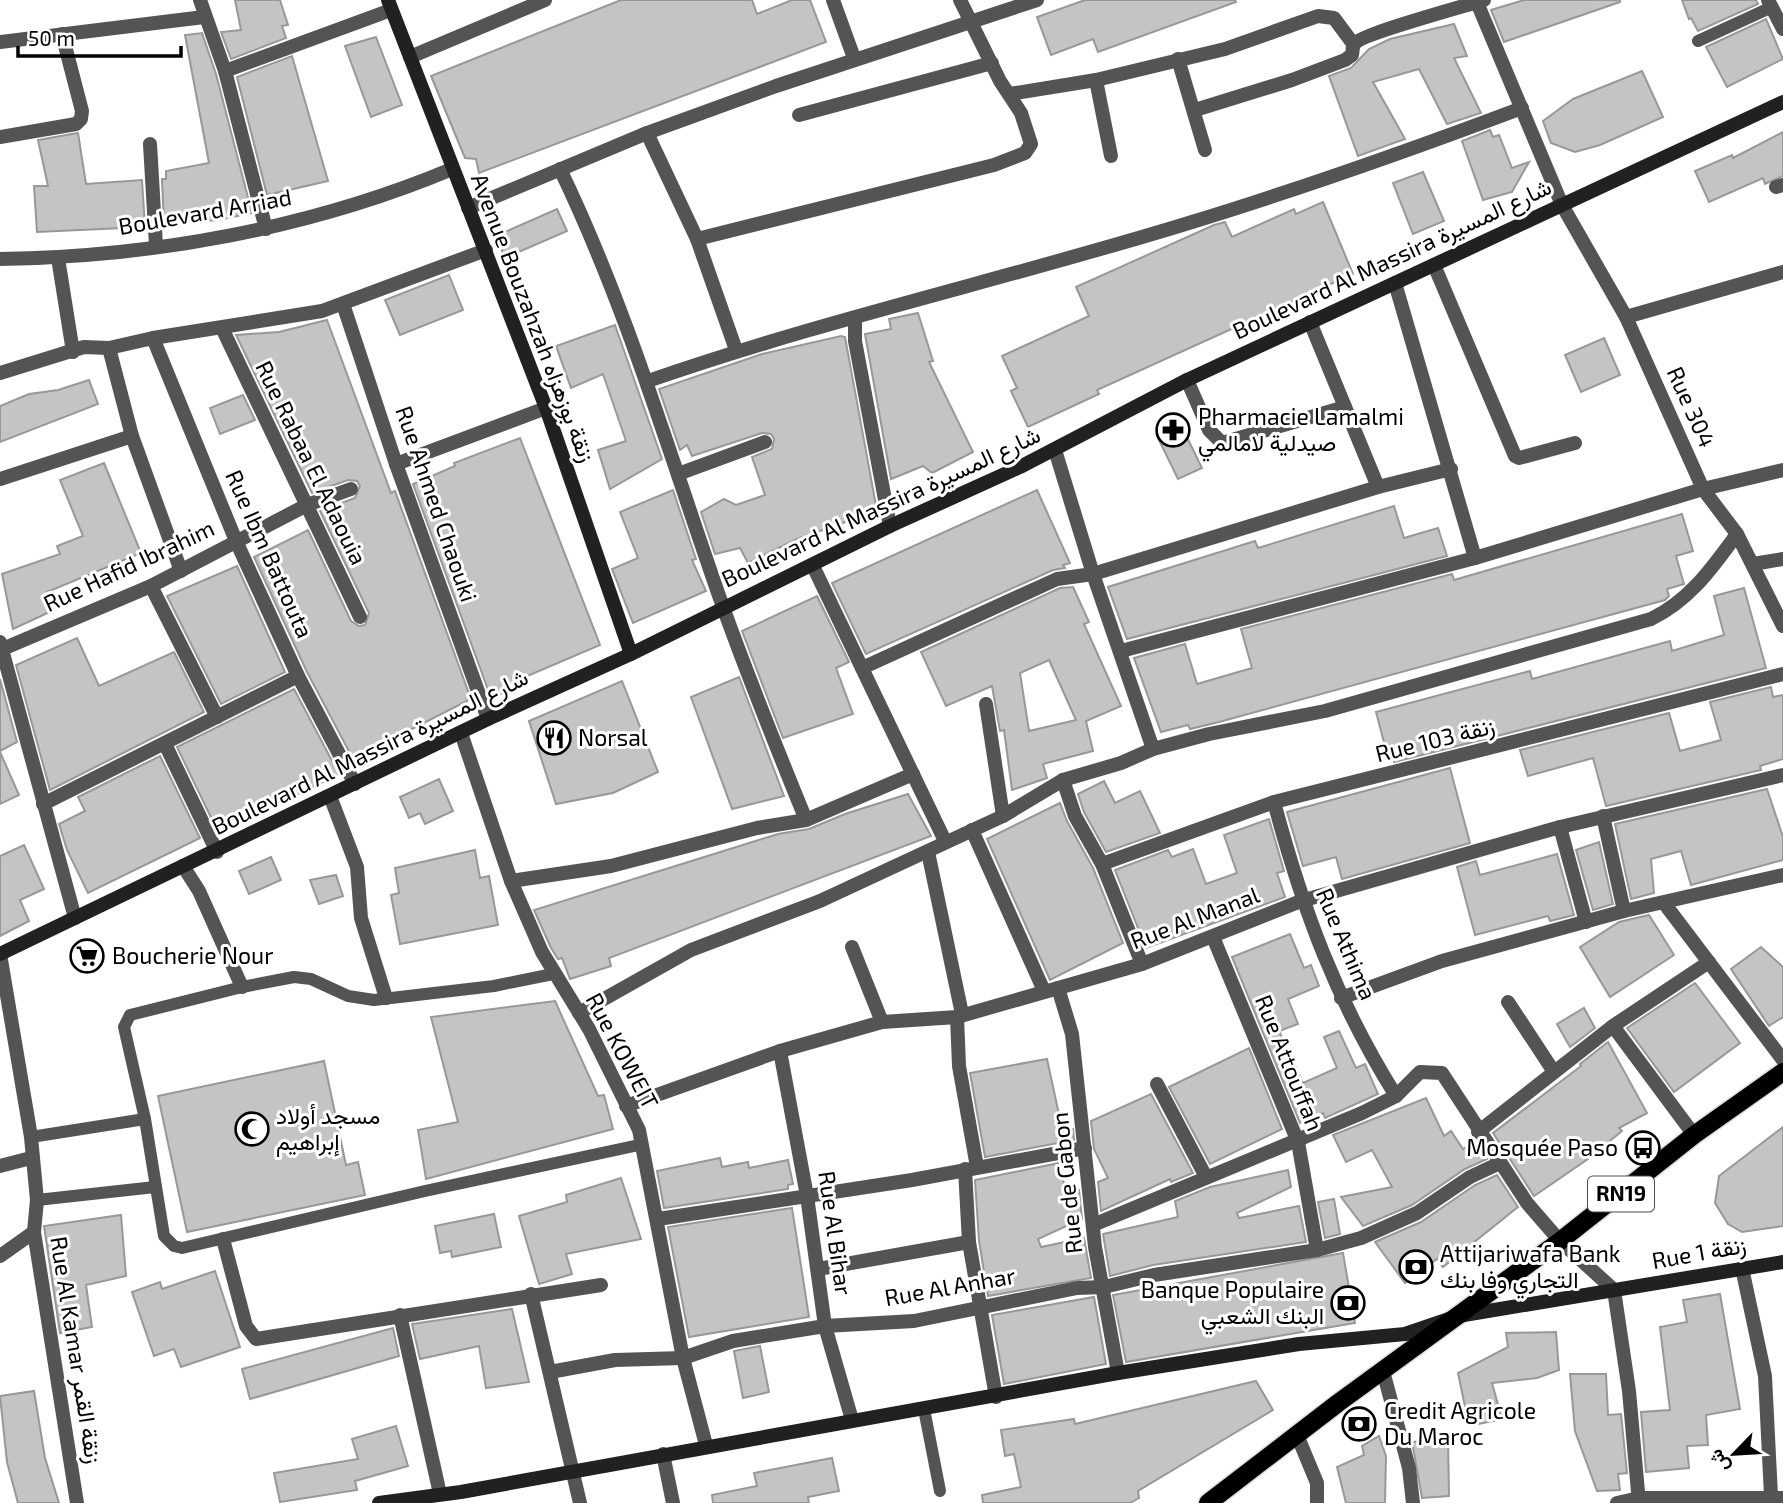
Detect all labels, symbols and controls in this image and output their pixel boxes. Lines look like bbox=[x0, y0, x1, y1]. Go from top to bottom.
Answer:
scale bar bbox=[18, 14, 180, 58]
text: 50 m bbox=[28, 25, 75, 50]
street label: Avenue Bouzahzah زنقة بوزهزاه bbox=[464, 169, 602, 467]
street label: Boulevard Al Massira شارع المسيرة bbox=[1228, 172, 1557, 347]
street label: Boulevard Arriad bbox=[116, 182, 294, 240]
street label: Rue Rabaa El Adaouia bbox=[250, 356, 373, 569]
street label: Rue 304 bbox=[1662, 362, 1722, 451]
street label: Rue Ahmed Chaouki bbox=[390, 402, 484, 605]
place label: Pharmacie Lamalmi صيدلية لامالمي bbox=[1198, 402, 1404, 462]
pharmacy icon: Pharmacie Lamalmi صيدلية لامالمي bbox=[1154, 411, 1192, 449]
street label: Boulevard Al Massira شارع المسيرة bbox=[717, 420, 1046, 595]
street label: Rue Ibm Battouta bbox=[220, 465, 320, 642]
street label: Rue Hafid Ibrahim bbox=[39, 513, 218, 617]
street label: Boulevard Al Massira شارع المسيرة bbox=[207, 662, 534, 843]
street label: Rue 103 زنقة bbox=[1372, 711, 1498, 769]
restaurant icon: Norsal bbox=[535, 719, 573, 757]
place label: Norsal bbox=[578, 723, 648, 751]
street label: Rue Al Manal bbox=[1126, 880, 1263, 954]
street label: Rue Athima bbox=[1311, 883, 1383, 1004]
supermarket icon: Boucherie Nour bbox=[68, 937, 106, 975]
place label: Boucherie Nour bbox=[112, 941, 273, 969]
street label: Rue KOWEIT bbox=[581, 988, 665, 1113]
street label: Rue Attouffah bbox=[1250, 990, 1330, 1135]
place label: مسجد أولاد إبراهيم bbox=[276, 1101, 380, 1157]
mosque icon: مسجد أولاد إبراهيم bbox=[233, 1110, 271, 1148]
street label: Rue de Gabon bbox=[1045, 1111, 1087, 1255]
bus stop icon: Mosquée Paso bbox=[1624, 1129, 1662, 1167]
place label: Mosquée Paso bbox=[1466, 1133, 1618, 1161]
street label: Rue Al Bihar bbox=[813, 1169, 859, 1297]
road number: RN19 bbox=[1588, 1176, 1654, 1212]
street label: Rue 1 زنقة bbox=[1649, 1230, 1749, 1276]
street label: Rue Al Kamar زنقة القمر bbox=[43, 1234, 109, 1466]
place label: Attijariwafa Bank التجاري وفا بنك bbox=[1440, 1239, 1621, 1299]
bank icon: Attijariwafa Bank التجاري وفا بنك bbox=[1397, 1248, 1435, 1286]
street label: Rue Al Anhar bbox=[882, 1261, 1017, 1311]
place label: Banque Populaire البنك الشعبي bbox=[1141, 1275, 1324, 1335]
bank icon: Banque Populaire البنك الشعبي bbox=[1329, 1284, 1367, 1322]
place label: Credit Agricole Du Maroc bbox=[1384, 1396, 1536, 1450]
bank icon: Credit Agricole Du Maroc bbox=[1340, 1405, 1378, 1443]
north arrow bbox=[1699, 1419, 1769, 1489]
text: ش bbox=[1703, 1446, 1734, 1477]

